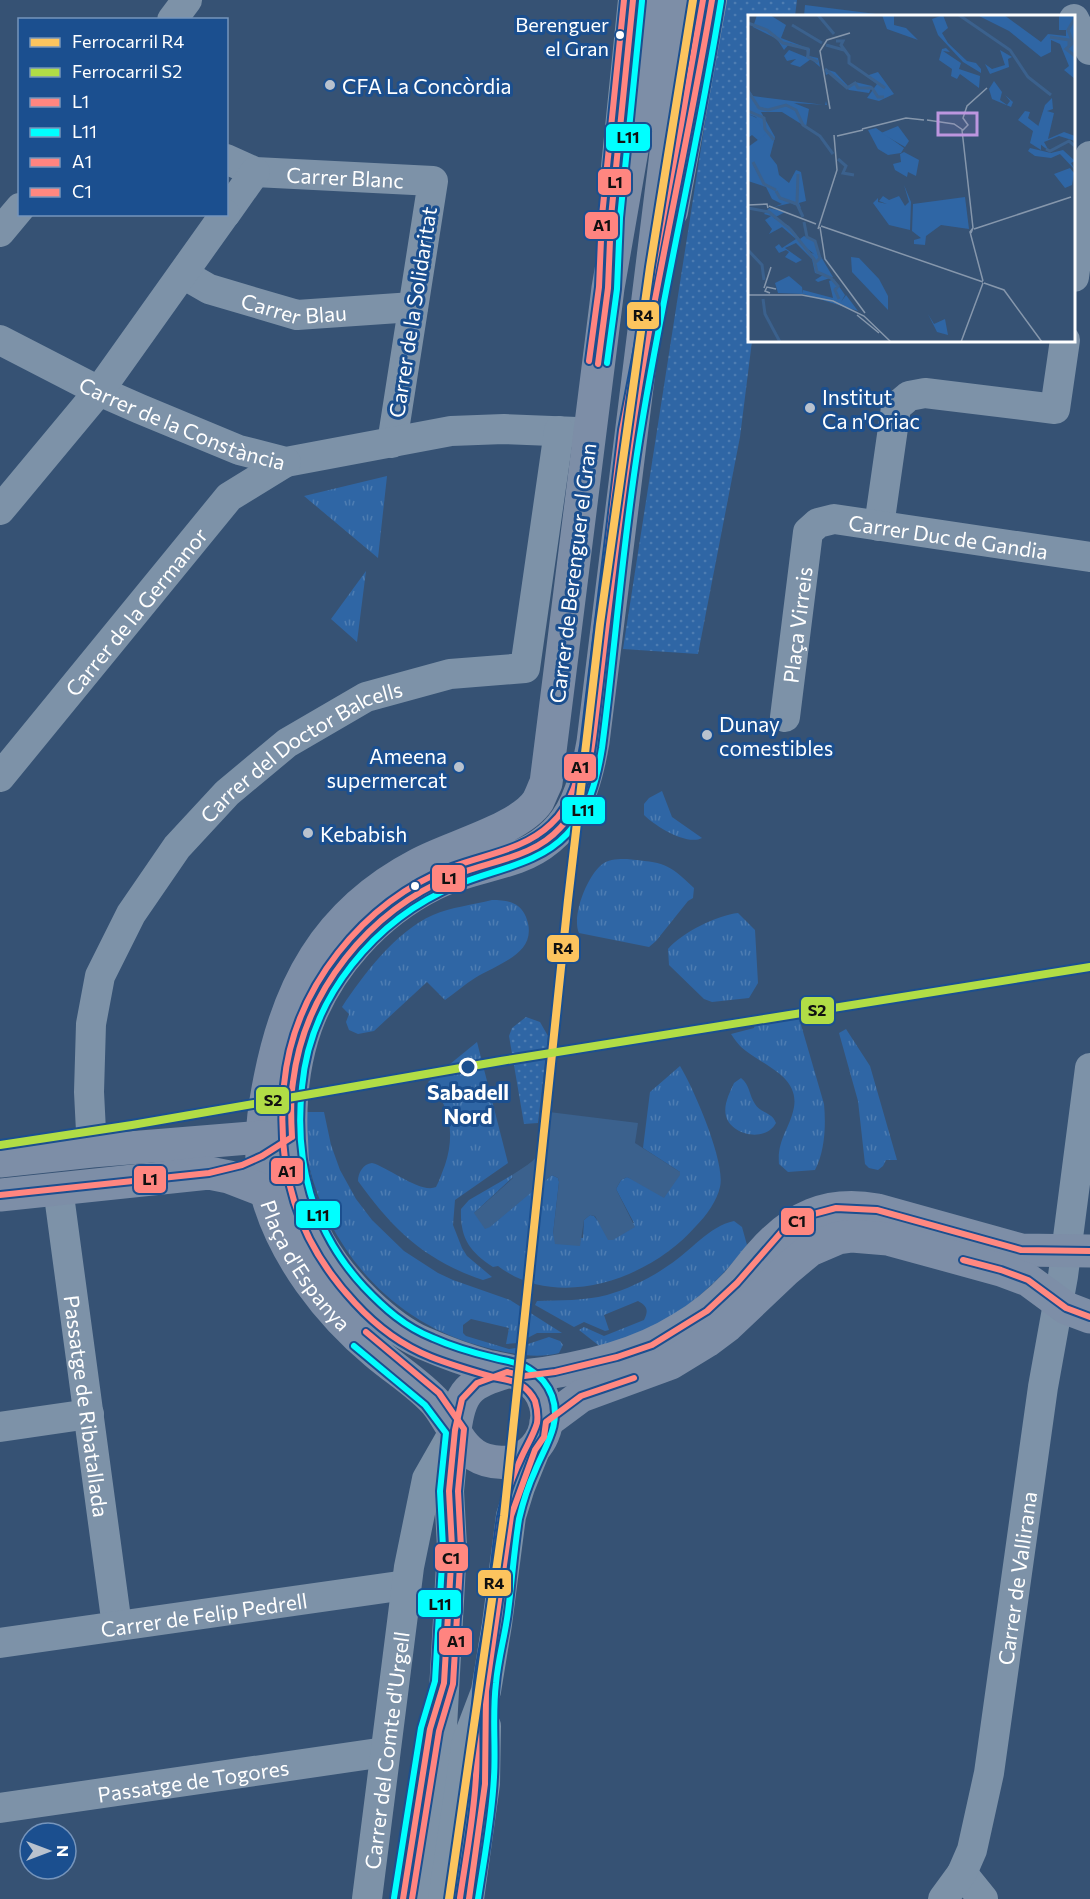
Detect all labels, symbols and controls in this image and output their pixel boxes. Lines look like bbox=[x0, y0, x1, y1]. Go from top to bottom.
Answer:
place label: Berenguer el Gran bbox=[515, 12, 609, 60]
inset map bbox=[748, 15, 1075, 342]
legend bbox=[18, 18, 228, 216]
marker: Berenguer el Gran bbox=[614, 29, 626, 41]
text: Ferrocarril R4 bbox=[72, 30, 184, 52]
text: Ferrocarril S2 bbox=[72, 60, 182, 82]
place label: CFA La Concòrdia bbox=[342, 73, 512, 98]
marker: CFA La Concòrdia bbox=[323, 78, 337, 92]
text: L1 bbox=[72, 90, 89, 112]
text: L11 bbox=[72, 120, 97, 142]
line badge: L11 bbox=[605, 123, 651, 152]
text: L11 bbox=[617, 127, 639, 146]
text: A1 bbox=[72, 150, 92, 172]
street label: Carrer Blanc bbox=[286, 161, 404, 192]
line badge: L1 bbox=[597, 168, 632, 196]
text: L1 bbox=[607, 172, 623, 191]
text: C1 bbox=[72, 180, 92, 202]
street label: Carrer de la Solidaritat bbox=[383, 205, 441, 419]
line badge: A1 bbox=[584, 211, 619, 240]
text: A1 bbox=[593, 215, 611, 234]
street label: Carrer Blau bbox=[239, 287, 347, 328]
line badge: R4 bbox=[626, 301, 660, 330]
text: R4 bbox=[633, 305, 653, 324]
street label: Carrer de la Constància bbox=[75, 371, 288, 474]
place label: Institut Ca n'Oriac bbox=[822, 384, 920, 433]
marker: Institut Ca n'Oriac bbox=[803, 401, 817, 415]
street label: Carrer de Berenguer el Gran bbox=[544, 442, 600, 704]
street label: Carrer Duc de Gandia bbox=[847, 509, 1050, 563]
street label: Carrer de la Germanor bbox=[59, 522, 212, 701]
street label: Plaça Virreis bbox=[777, 565, 816, 684]
street label: Carrer del Doctor Balcells bbox=[194, 675, 405, 827]
place label: Dunay comestibles bbox=[719, 711, 833, 760]
marker: Dunay comestibles bbox=[700, 728, 714, 742]
place label: Ameena supermercat bbox=[326, 743, 447, 792]
line badge: A1 bbox=[563, 753, 597, 782]
text: A1 bbox=[571, 757, 589, 776]
marker: Ameena supermercat bbox=[452, 760, 466, 774]
line badge: L11 bbox=[561, 796, 606, 825]
text: L11 bbox=[572, 800, 594, 819]
place label: Kebabish bbox=[320, 821, 407, 846]
marker: Kebabish bbox=[301, 826, 315, 840]
line badge: L1 bbox=[431, 864, 466, 893]
text: L1 bbox=[441, 868, 457, 887]
unlabelled marker bbox=[409, 880, 421, 892]
line badge: R4 bbox=[546, 934, 580, 963]
text: R4 bbox=[553, 938, 573, 957]
line badge: S2 bbox=[800, 996, 835, 1025]
text: S2 bbox=[808, 1000, 826, 1019]
marker: Sabadell Nord bbox=[459, 1058, 477, 1076]
place label: Sabadell Nord bbox=[427, 1079, 509, 1128]
line badge: S2 bbox=[255, 1086, 290, 1115]
text: S2 bbox=[264, 1090, 282, 1109]
line badge: A1 bbox=[270, 1157, 304, 1185]
text: A1 bbox=[278, 1161, 296, 1180]
line badge: L1 bbox=[133, 1165, 167, 1194]
text: L1 bbox=[142, 1169, 158, 1188]
street label: Plaça d'Espanya bbox=[257, 1196, 356, 1335]
line badge: L11 bbox=[295, 1200, 341, 1229]
text: L11 bbox=[307, 1205, 329, 1224]
line badge: C1 bbox=[780, 1207, 815, 1236]
text: C1 bbox=[788, 1211, 806, 1230]
street label: Passatge de Ribatallada bbox=[60, 1294, 115, 1519]
street label: Carrer de Vallirana bbox=[992, 1490, 1041, 1666]
line badge: C1 bbox=[434, 1543, 469, 1572]
text: C1 bbox=[442, 1548, 460, 1567]
line badge: R4 bbox=[477, 1569, 512, 1597]
text: R4 bbox=[484, 1573, 504, 1592]
street label: Carrer de Felip Pedrell bbox=[99, 1587, 309, 1641]
line badge: L11 bbox=[417, 1589, 462, 1618]
text: L11 bbox=[429, 1594, 451, 1613]
line badge: A1 bbox=[438, 1627, 473, 1656]
street label: Carrer del Comte d'Urgell bbox=[358, 1630, 413, 1871]
text: A1 bbox=[447, 1631, 465, 1650]
street label: Passatge de Togores bbox=[96, 1754, 290, 1806]
north arrow bbox=[18, 1821, 78, 1881]
text: N bbox=[54, 1845, 73, 1857]

